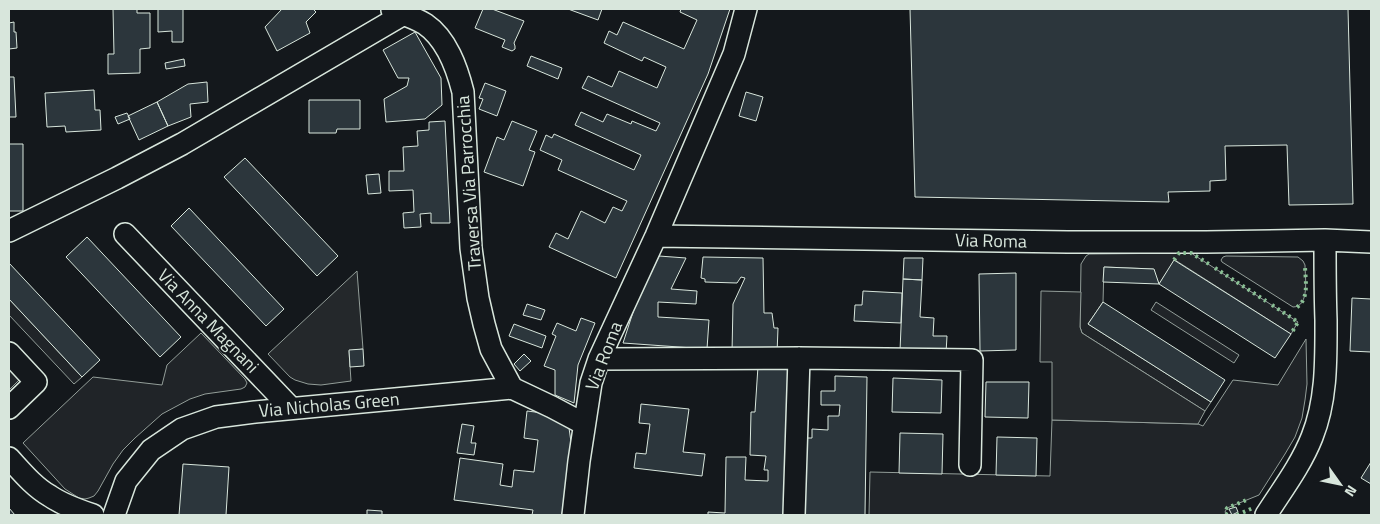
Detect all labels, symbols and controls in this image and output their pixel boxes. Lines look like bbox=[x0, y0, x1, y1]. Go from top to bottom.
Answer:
street label: Traversa Via Parrocchia bbox=[449, 95, 488, 271]
street label: Via Roma bbox=[955, 226, 1027, 255]
street label: Via Anna Magnani bbox=[151, 262, 265, 379]
street label: Via Roma bbox=[578, 317, 629, 394]
street label: Via Nicholas Green bbox=[258, 385, 400, 424]
north arrow bbox=[1315, 459, 1365, 509]
text: N bbox=[1340, 482, 1363, 501]

